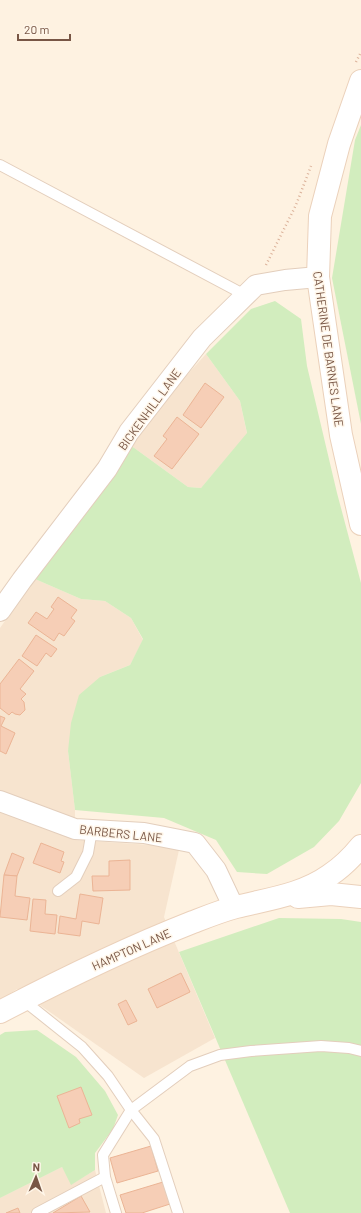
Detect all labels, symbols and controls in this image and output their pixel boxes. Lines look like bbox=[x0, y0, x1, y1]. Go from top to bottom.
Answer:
scale bar bbox=[18, 16, 70, 42]
text: 20 m bbox=[24, 22, 50, 36]
street label: CATHERINE DE BARNES LANE bbox=[311, 270, 347, 428]
street label: BICKENHILL LANE bbox=[115, 365, 183, 453]
street label: BARBERS LANE bbox=[79, 822, 163, 844]
street label: HAMPTON LANE bbox=[89, 925, 173, 973]
north arrow bbox=[16, 1157, 56, 1197]
text: N bbox=[32, 1160, 40, 1173]

